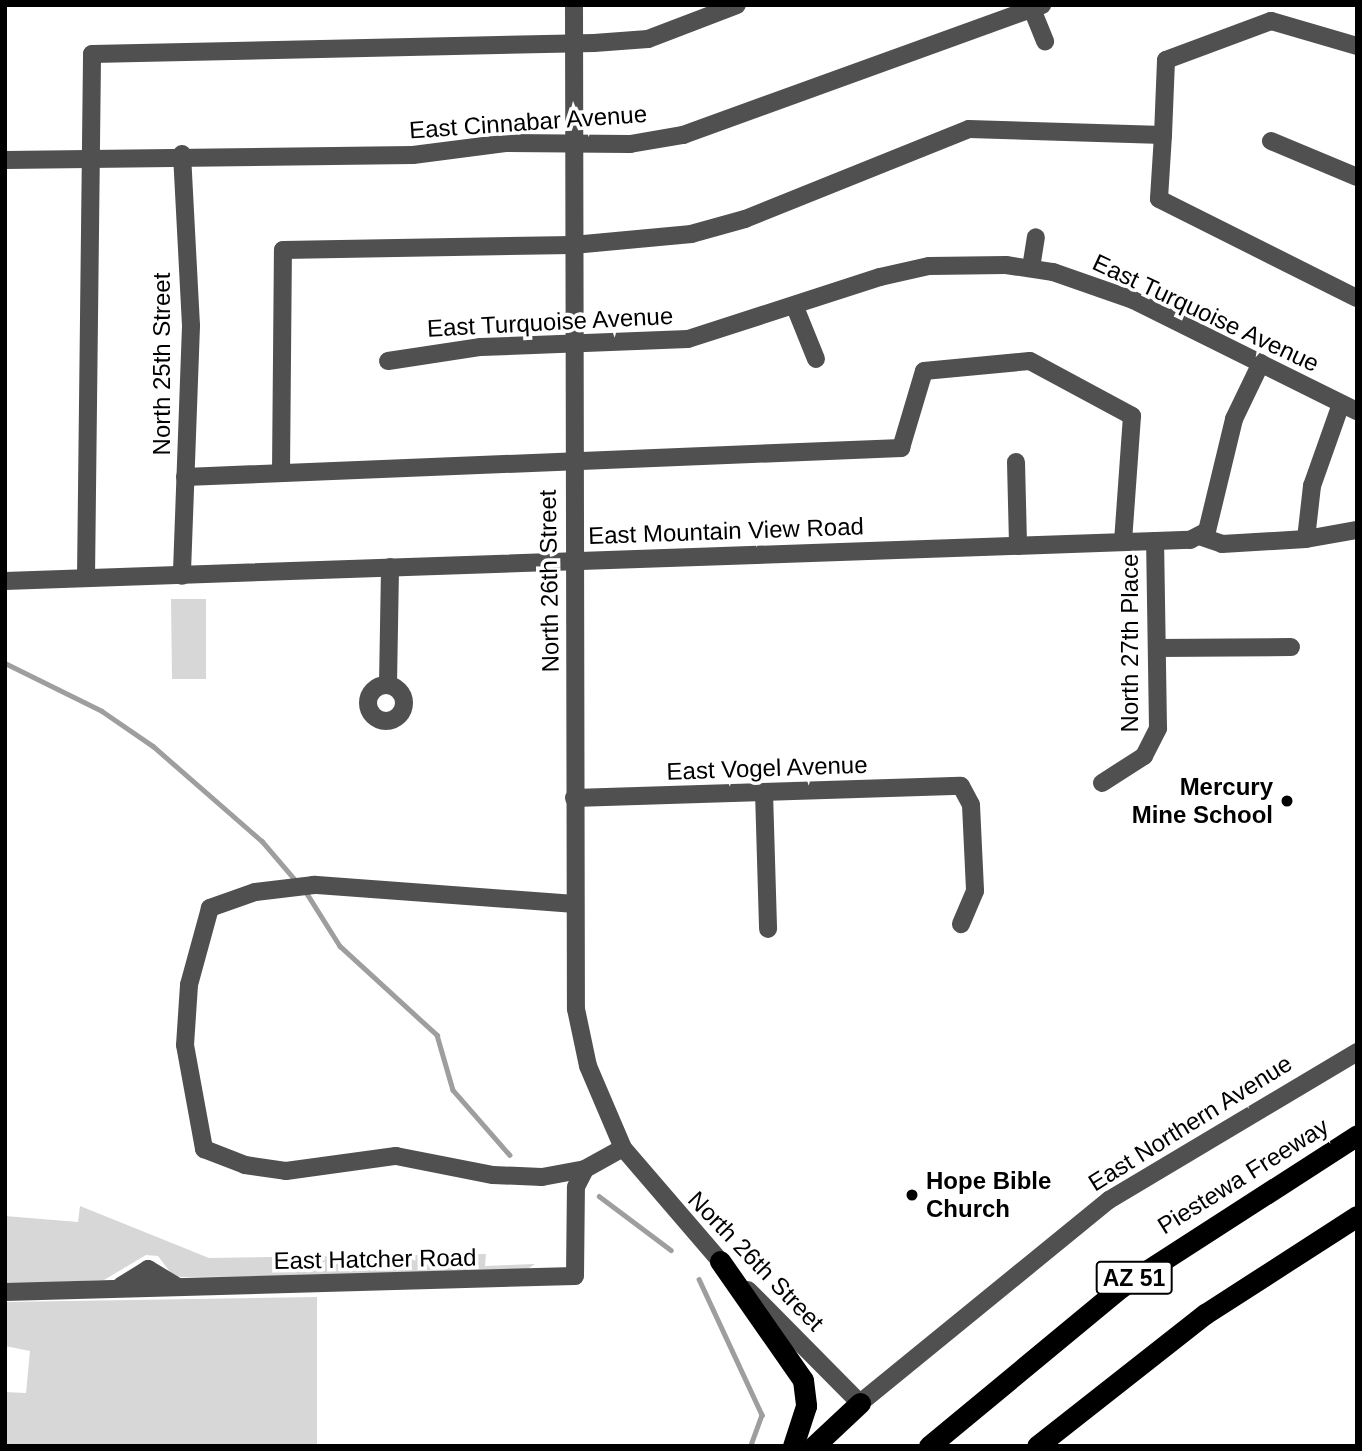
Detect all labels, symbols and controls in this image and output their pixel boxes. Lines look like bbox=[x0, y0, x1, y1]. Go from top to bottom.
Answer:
street label: East Cinnabar Avenue bbox=[407, 99, 649, 145]
street label: East Turquoise Avenue bbox=[1087, 248, 1325, 378]
street label: North 25th Street bbox=[148, 273, 176, 455]
street label: East Turquoise Avenue bbox=[425, 301, 675, 343]
street label: North 26th Street bbox=[533, 489, 565, 673]
street label: East Mountain View Road bbox=[588, 512, 864, 550]
street label: North 27th Place bbox=[1116, 554, 1144, 732]
street label: East Vogel Avenue bbox=[665, 750, 869, 786]
place label: Mercury Mine School bbox=[1132, 773, 1273, 829]
marker: Mercury Mine School bbox=[1279, 793, 1295, 809]
street label: East Northern Avenue bbox=[1082, 1048, 1298, 1198]
street label: Piestewa Freeway bbox=[1152, 1112, 1334, 1240]
place label: Hope Bible Church bbox=[926, 1167, 1051, 1223]
street label: North 26th Street bbox=[682, 1185, 830, 1337]
marker: Hope Bible Church bbox=[904, 1187, 920, 1203]
street label: East Hatcher Road bbox=[273, 1243, 477, 1275]
road number: AZ 51 bbox=[1096, 1259, 1172, 1298]

